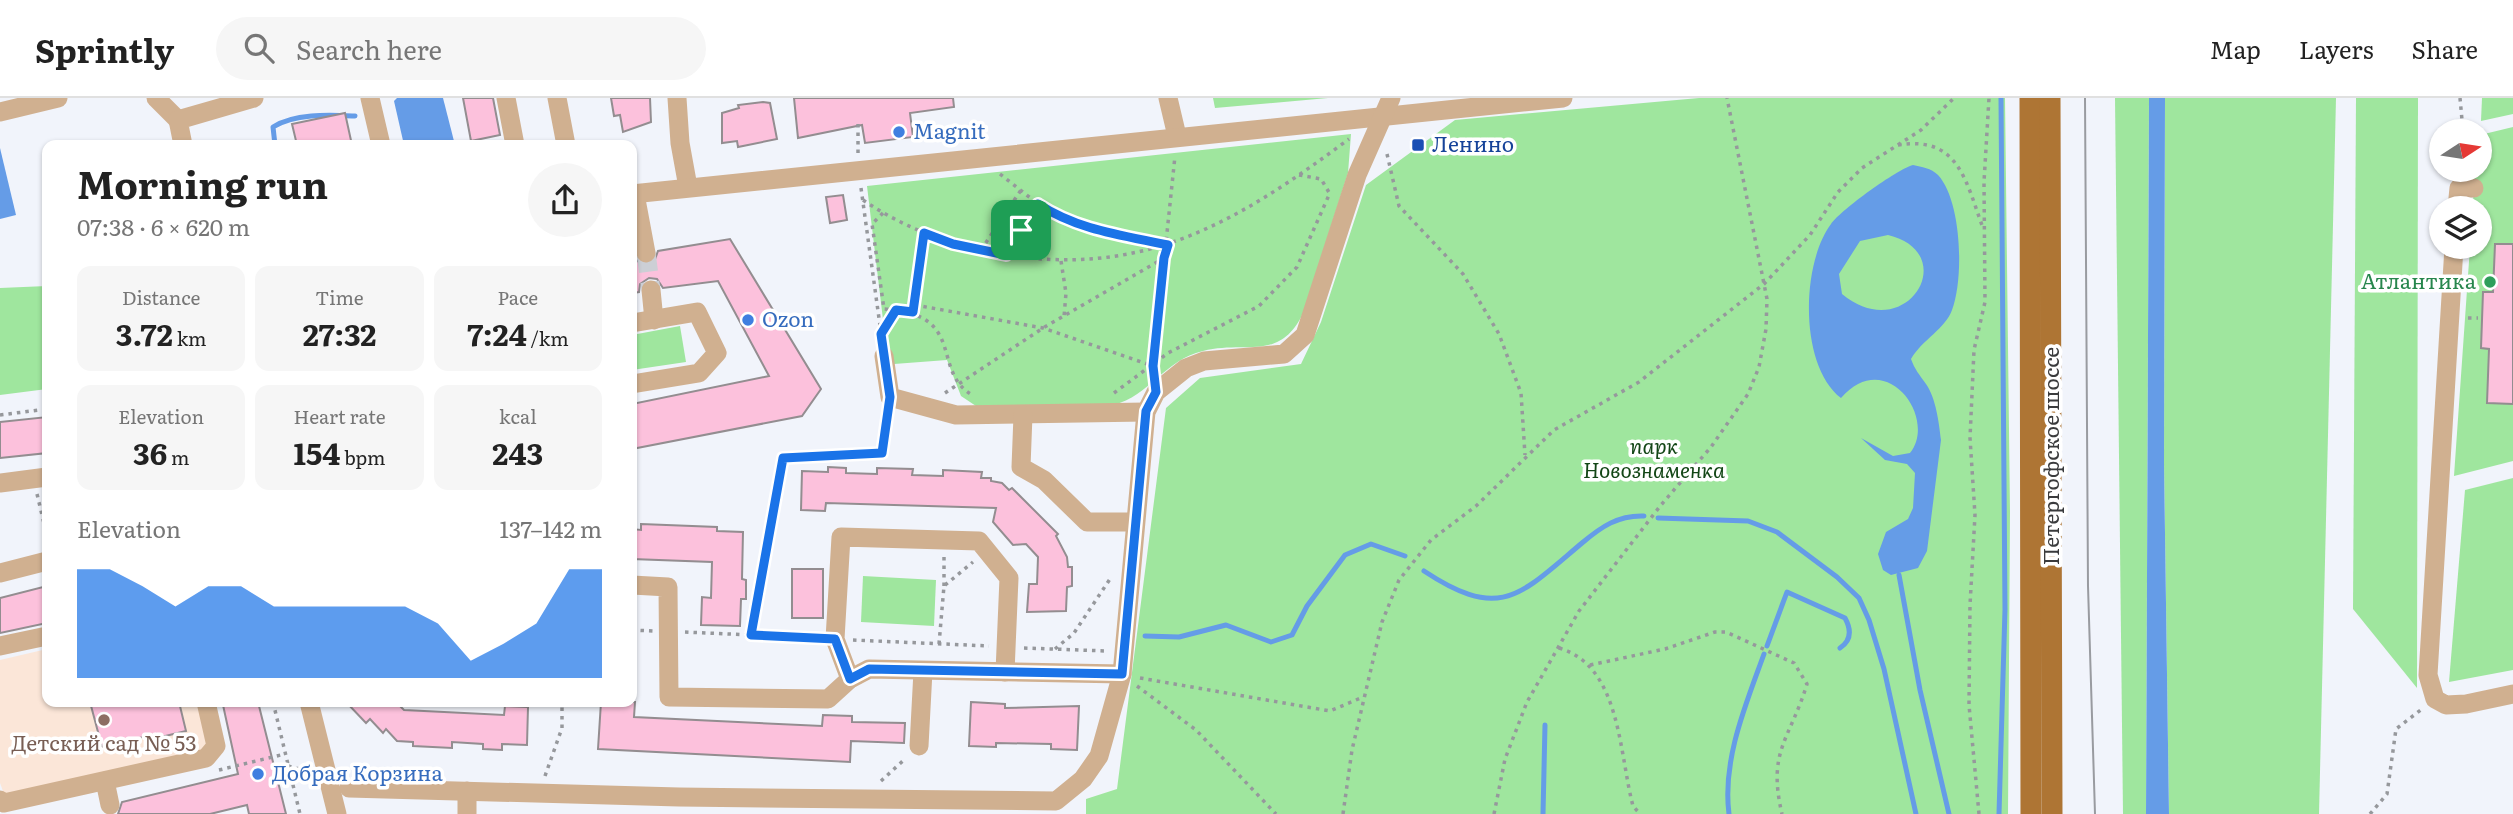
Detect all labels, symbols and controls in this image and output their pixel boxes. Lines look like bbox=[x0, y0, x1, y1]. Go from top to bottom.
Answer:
search box bbox=[216, 17, 706, 80]
text: Sprintly bbox=[35, 24, 174, 73]
icon: search bbox=[240, 29, 278, 67]
text: Search here bbox=[296, 29, 442, 68]
text: Map bbox=[2210, 31, 2261, 66]
text: Layers bbox=[2299, 31, 2373, 66]
text: Share bbox=[2411, 31, 2478, 66]
place label: Magnit bbox=[913, 114, 986, 145]
north arrow bbox=[2429, 119, 2492, 182]
map controls bbox=[2429, 119, 2492, 259]
marker: Magnit bbox=[891, 124, 907, 140]
place label: Ленино bbox=[1432, 127, 1514, 158]
marker: Ленино bbox=[1410, 137, 1426, 153]
text: Morning run bbox=[77, 154, 328, 211]
button: share bbox=[528, 163, 602, 237]
button: layers bbox=[2429, 196, 2492, 259]
pin bbox=[991, 200, 1051, 260]
text: 07:38 · 6 × 620 m bbox=[77, 209, 250, 243]
icon: arrive bbox=[1002, 211, 1040, 249]
place label: Атлантика bbox=[2361, 264, 2477, 295]
marker: Атлантика bbox=[2482, 274, 2498, 290]
text: Distance bbox=[122, 283, 200, 311]
text: Time bbox=[315, 283, 364, 311]
text: Pace bbox=[497, 283, 538, 311]
place label: Ozon bbox=[762, 302, 814, 333]
text: 3.72 bbox=[116, 311, 173, 355]
text: 27:32 bbox=[303, 311, 376, 355]
text: 7:24 bbox=[467, 311, 527, 355]
marker: Ozon bbox=[740, 312, 756, 328]
text: km bbox=[173, 324, 207, 352]
text: /km bbox=[527, 324, 569, 352]
street label: Петергофское шоссе bbox=[2034, 347, 2065, 565]
text: Elevation bbox=[118, 402, 204, 430]
text: Heart rate bbox=[293, 402, 386, 430]
text: kcal bbox=[499, 402, 537, 430]
park label: парк Новознаменка bbox=[1583, 429, 1725, 484]
text: 36 bbox=[133, 430, 167, 474]
text: 154 bbox=[294, 430, 340, 474]
text: 243 bbox=[492, 430, 543, 474]
text: m bbox=[167, 443, 189, 471]
text: bpm bbox=[340, 443, 385, 471]
text: Elevation bbox=[77, 511, 181, 545]
text: 137–142 m bbox=[499, 511, 602, 545]
marker: Детский сад № 53 bbox=[96, 712, 112, 728]
place label: Детский сад № 53 bbox=[11, 726, 197, 757]
place label: Добрая Корзина bbox=[272, 756, 443, 787]
marker: Добрая Корзина bbox=[250, 766, 266, 782]

